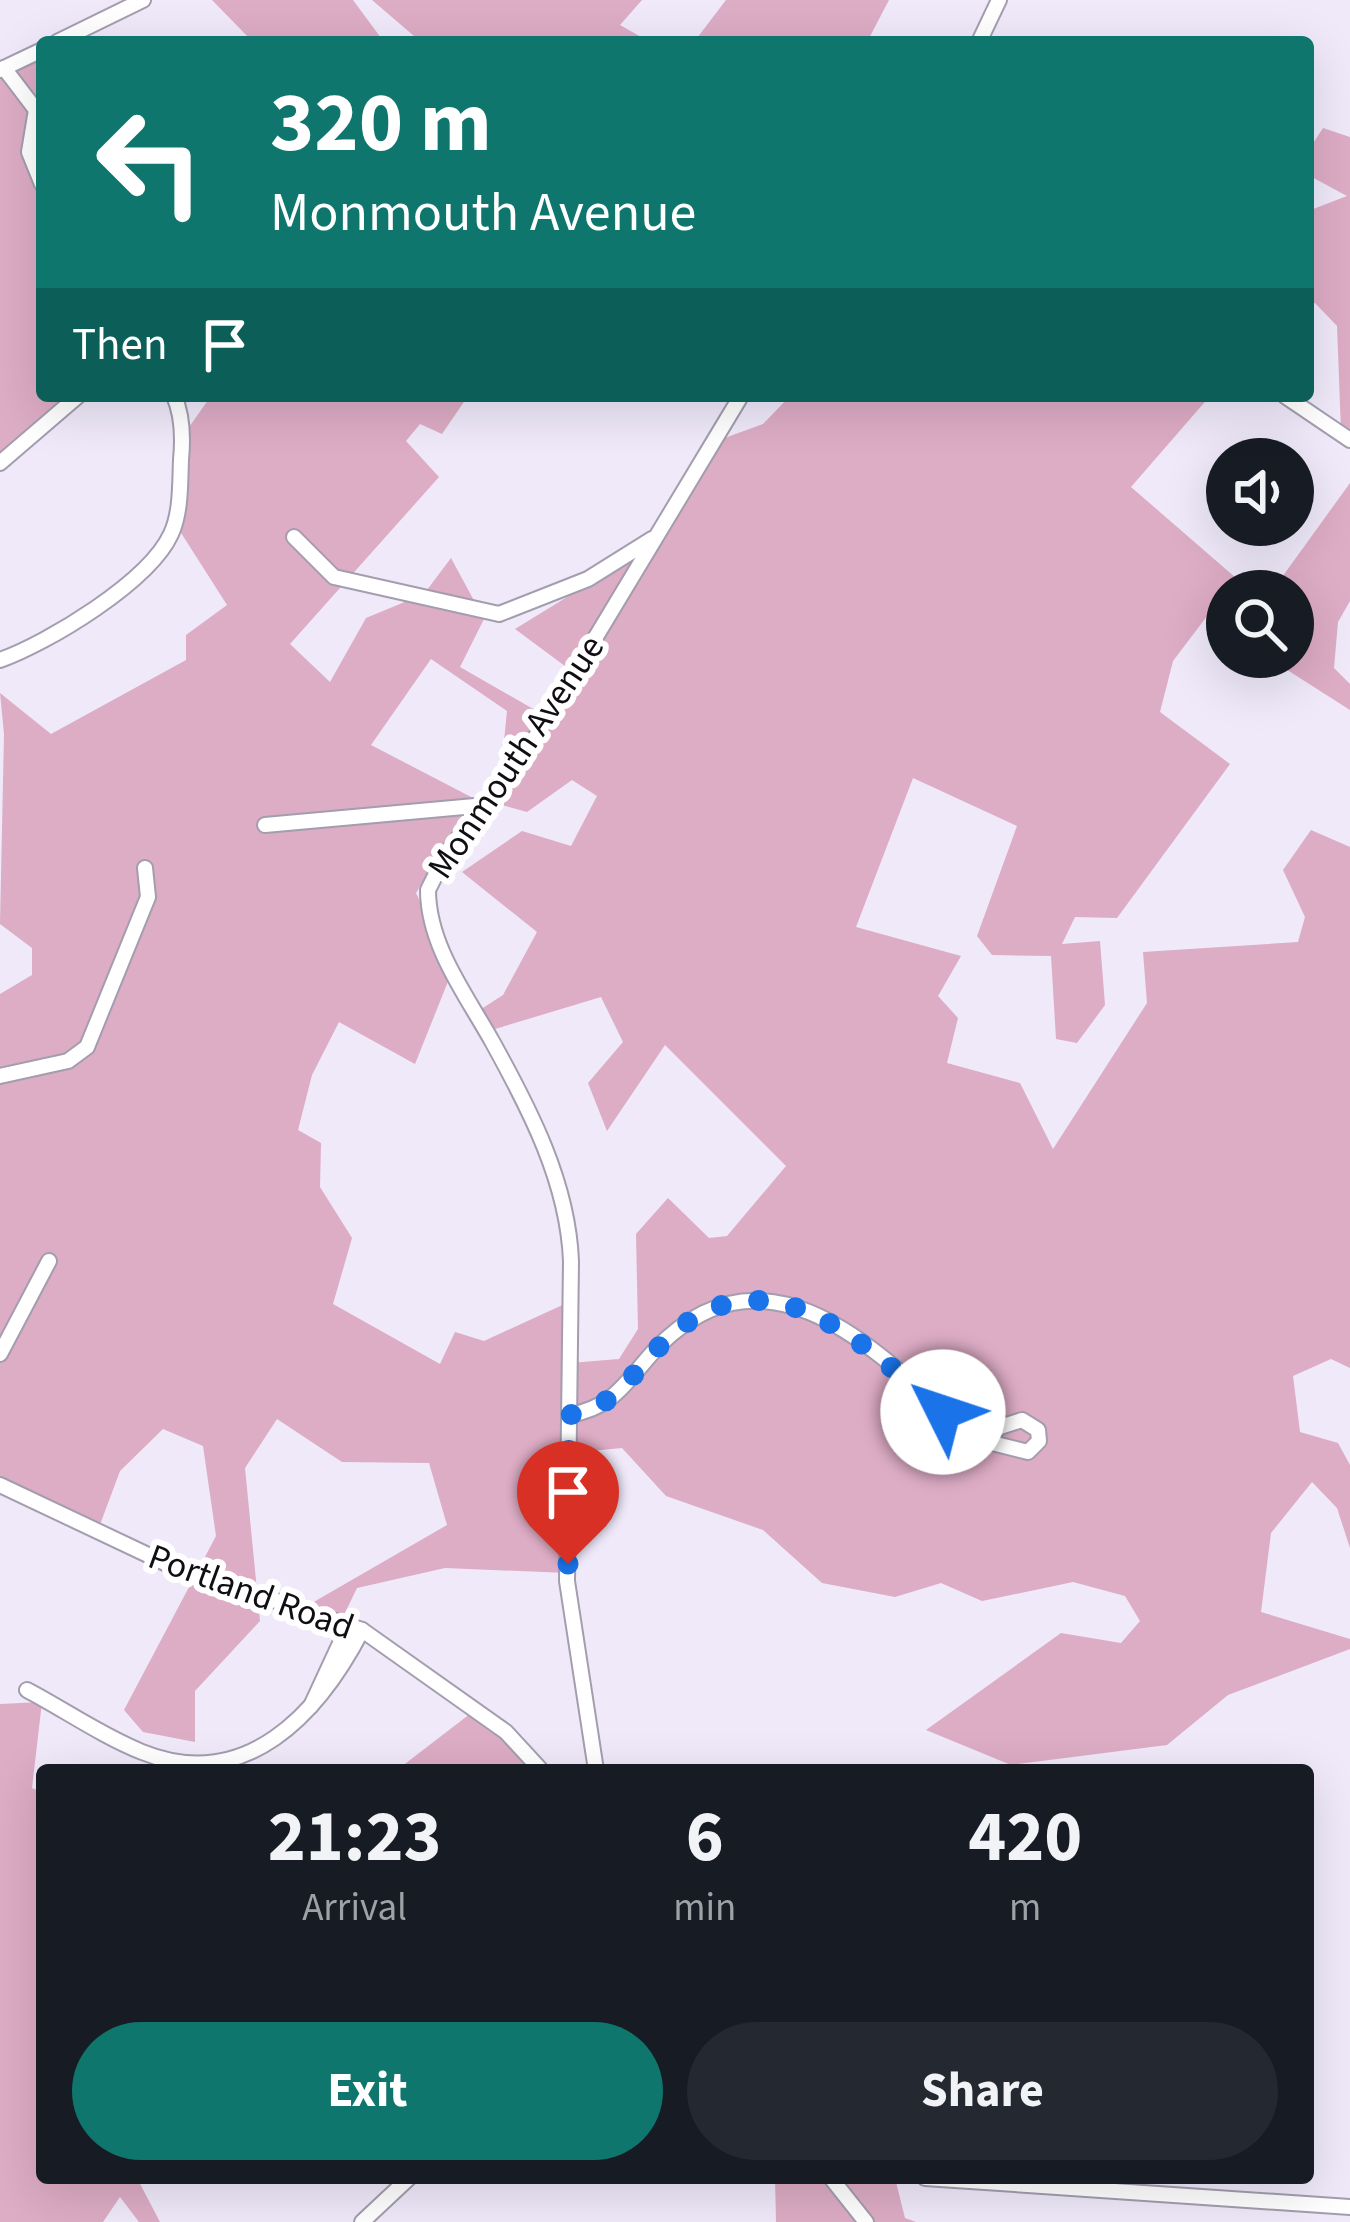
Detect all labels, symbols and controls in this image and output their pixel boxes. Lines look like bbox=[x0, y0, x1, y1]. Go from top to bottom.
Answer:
text: 320 m bbox=[270, 64, 492, 184]
icon: left bbox=[72, 84, 228, 240]
text: Monmouth Avenue bbox=[270, 175, 696, 252]
icon: arrive bbox=[192, 312, 258, 378]
text: Then bbox=[72, 313, 168, 377]
map controls bbox=[1206, 438, 1314, 678]
button: sound bbox=[1206, 438, 1314, 546]
button: search bbox=[1206, 570, 1314, 678]
street label: Monmouth Avenue bbox=[415, 625, 617, 889]
position arrow bbox=[880, 1349, 1006, 1475]
pin bbox=[517, 1441, 619, 1564]
icon: arrive bbox=[535, 1459, 601, 1525]
street label: Portland Road bbox=[141, 1531, 361, 1653]
text: 21:23 bbox=[268, 1786, 441, 1889]
text: 6 bbox=[686, 1786, 724, 1889]
text: 420 bbox=[968, 1786, 1082, 1889]
text: Arrival bbox=[302, 1880, 407, 1936]
text: min bbox=[673, 1880, 736, 1936]
text: m bbox=[1009, 1880, 1041, 1936]
button: Exit bbox=[72, 2022, 663, 2160]
button: Share bbox=[687, 2022, 1278, 2160]

